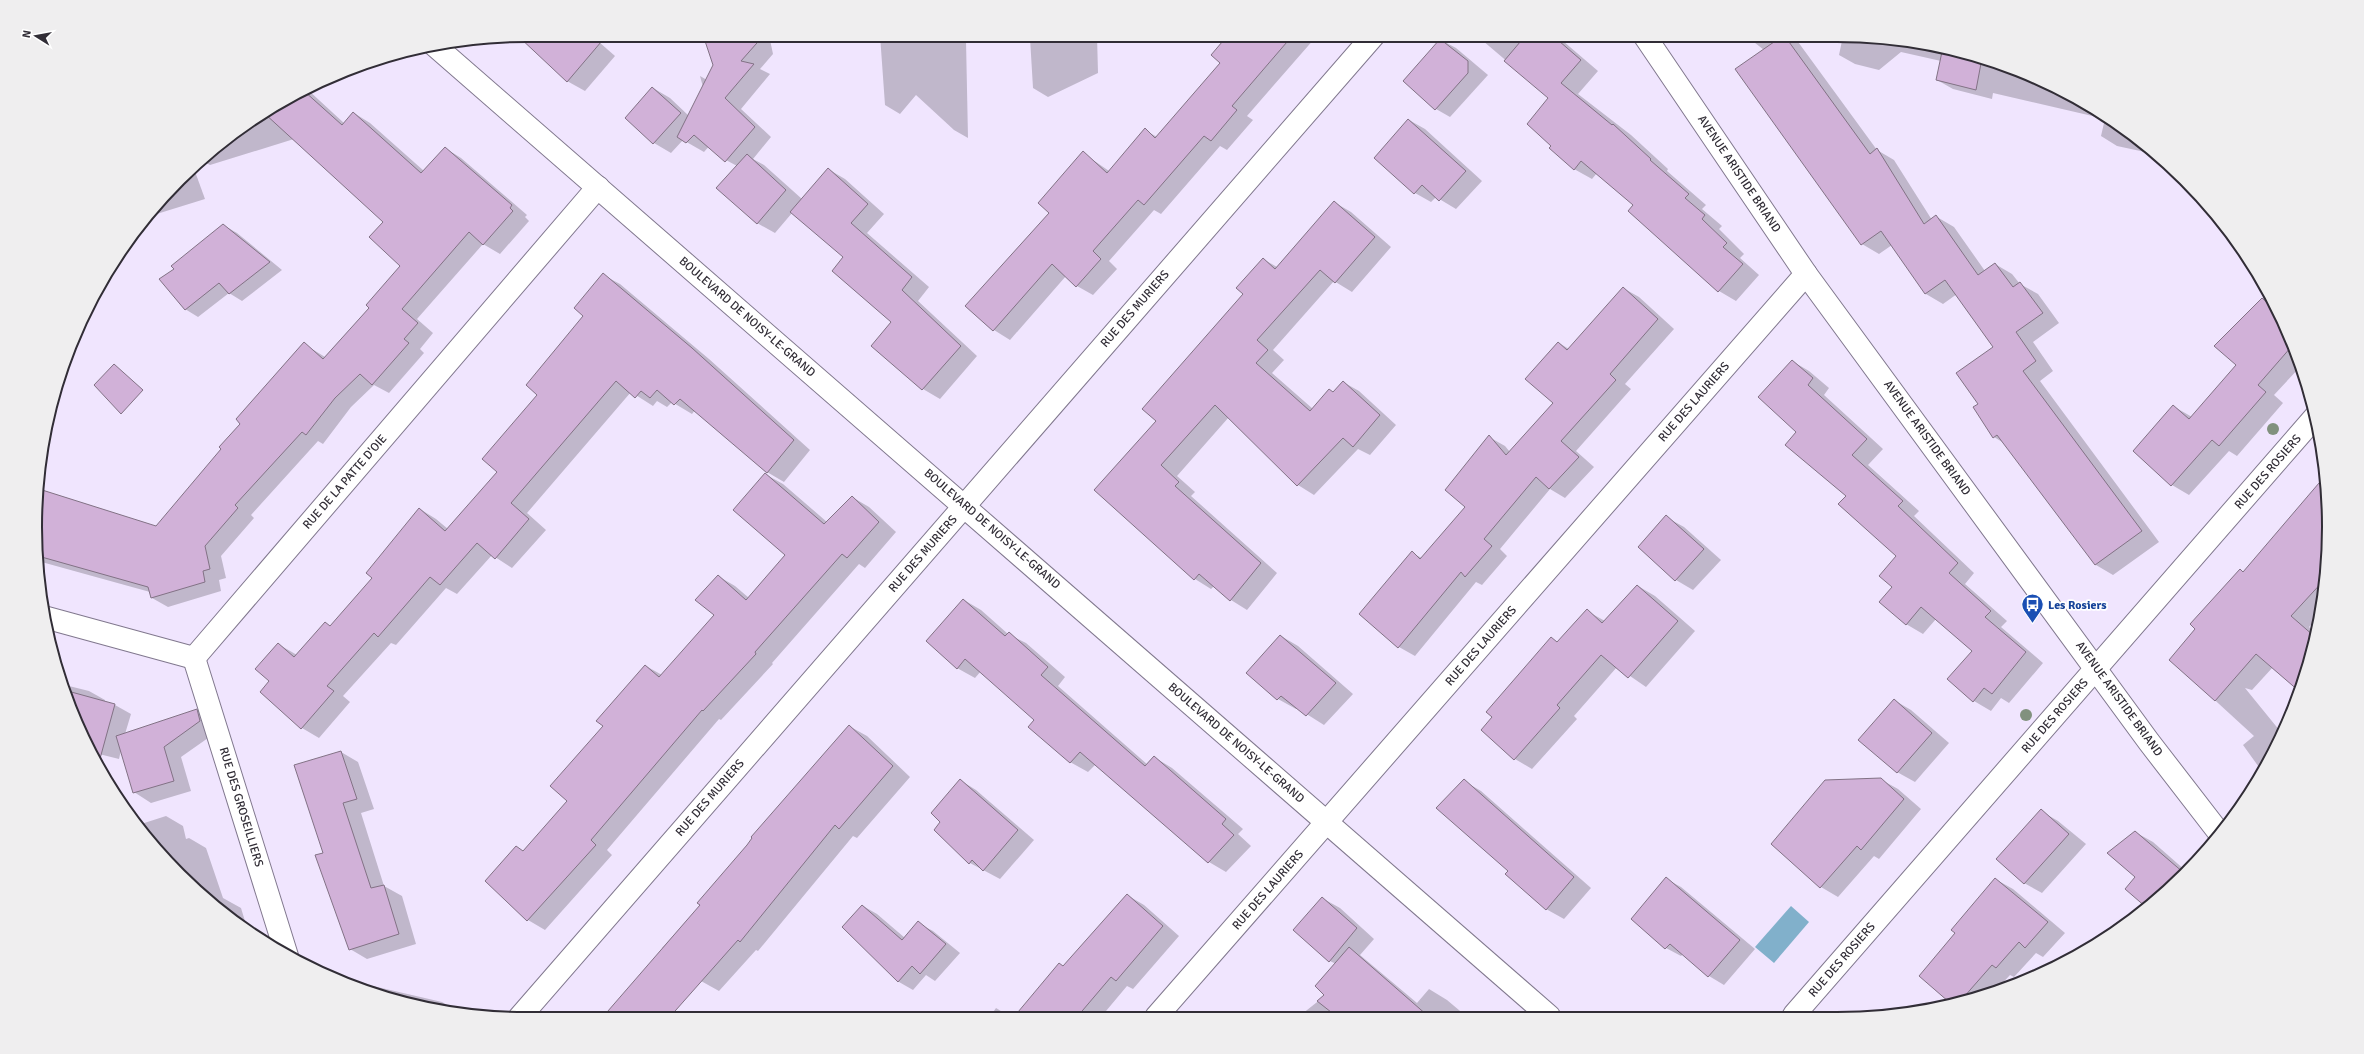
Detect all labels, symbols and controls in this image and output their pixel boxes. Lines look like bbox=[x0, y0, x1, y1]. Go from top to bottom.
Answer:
north arrow bbox=[16, 16, 56, 56]
text: N bbox=[20, 29, 34, 39]
street label: AVENUE ARISTIDE BRIAND bbox=[1694, 112, 1784, 236]
street label: BOULEVARD DE NOISY-LE-GRAND bbox=[676, 254, 818, 380]
street label: RUE DES MURIERS bbox=[1097, 267, 1173, 351]
street label: RUE DES LAURIERS bbox=[1655, 359, 1733, 445]
street label: AVENUE ARISTIDE BRIAND bbox=[1880, 378, 1974, 499]
street label: RUE DE LA PATTE D'OIE bbox=[300, 431, 390, 532]
street label: RUE DES ROSIERS bbox=[2231, 431, 2305, 512]
street label: BOULEVARD DE NOISY-LE-GRAND bbox=[921, 466, 1063, 592]
street label: RUE DES MURIERS bbox=[885, 512, 961, 596]
bus stop icon: Les Rosiers bbox=[2020, 592, 2046, 625]
place label: Les Rosiers bbox=[2048, 598, 2107, 613]
street label: RUE DES LAURIERS bbox=[1442, 603, 1520, 689]
street label: AVENUE ARISTIDE BRIAND bbox=[2072, 639, 2166, 760]
street label: RUE DES ROSIERS bbox=[2018, 675, 2092, 756]
street label: BOULEVARD DE NOISY-LE-GRAND bbox=[1165, 680, 1307, 806]
street label: RUE DES GROSEILLIERS bbox=[216, 745, 266, 869]
street label: RUE DES MURIERS bbox=[672, 756, 748, 840]
street label: RUE DES LAURIERS bbox=[1229, 847, 1307, 933]
street label: RUE DES ROSIERS bbox=[1805, 919, 1879, 1000]

